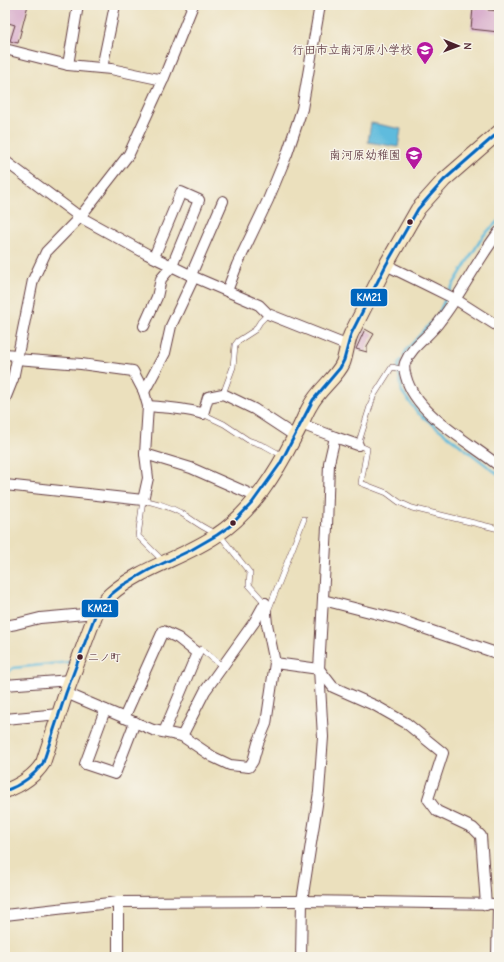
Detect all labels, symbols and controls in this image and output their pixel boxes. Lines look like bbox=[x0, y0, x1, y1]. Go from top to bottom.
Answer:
north arrow bbox=[438, 26, 478, 66]
school or university icon: 行田市立南河原小学校 bbox=[415, 40, 435, 65]
text: N bbox=[461, 42, 474, 50]
place label: 行田市立南河原小学校 bbox=[292, 43, 412, 57]
school or university icon: 南河原幼稚園 bbox=[404, 145, 424, 170]
place label: 南河原幼稚園 bbox=[329, 148, 401, 162]
unlabelled marker bbox=[405, 217, 415, 227]
line badge: KM21 bbox=[350, 288, 388, 307]
text: KM21 bbox=[357, 291, 381, 304]
unlabelled marker bbox=[228, 518, 238, 528]
line badge: KM21 bbox=[81, 599, 119, 618]
text: KM21 bbox=[88, 602, 112, 615]
place label: 二ノ町 bbox=[88, 651, 121, 664]
marker: 二ノ町 bbox=[75, 652, 85, 662]

